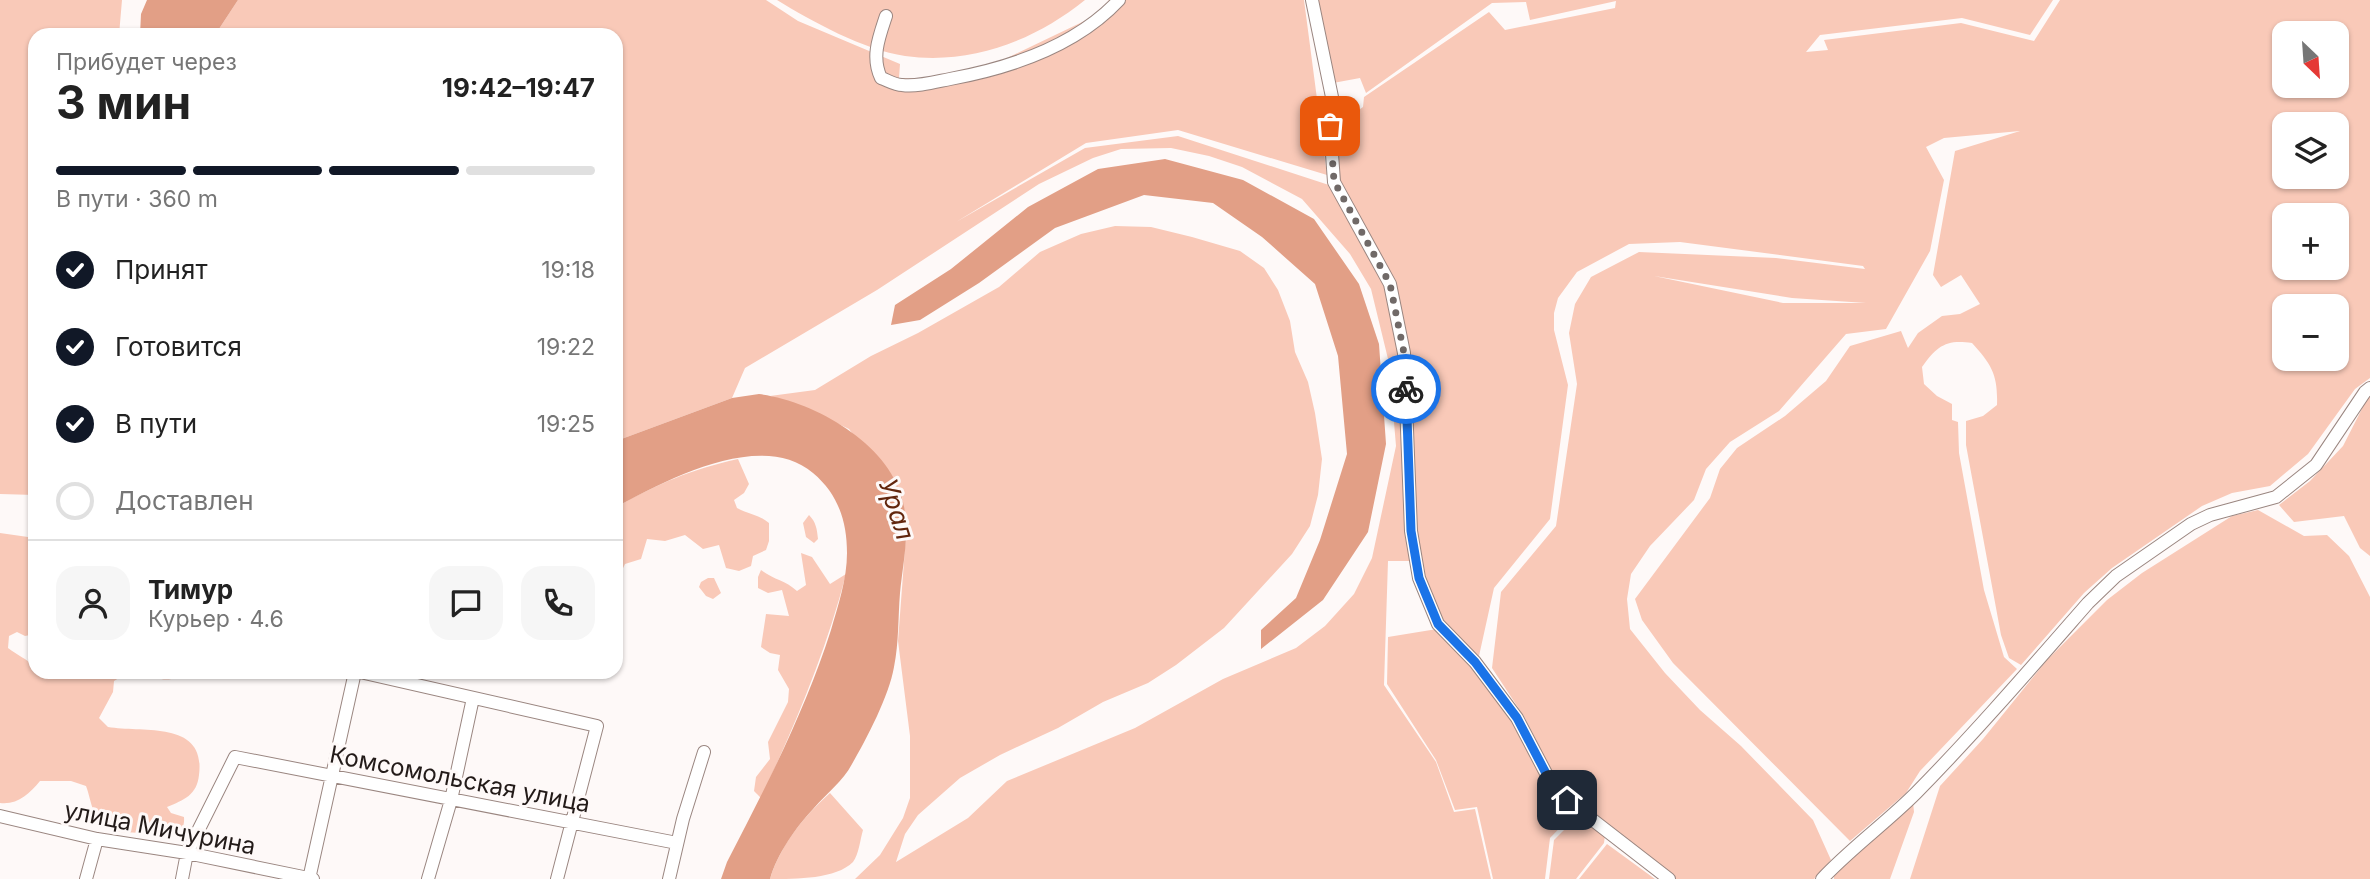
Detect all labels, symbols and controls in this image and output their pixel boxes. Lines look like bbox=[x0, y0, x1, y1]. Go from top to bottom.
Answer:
north arrow bbox=[2272, 21, 2348, 98]
map controls bbox=[2272, 21, 2349, 371]
text: Прибудет через bbox=[56, 48, 237, 76]
text: 19:42–19:47 bbox=[442, 72, 595, 103]
text: 3 мин bbox=[56, 74, 191, 130]
pin bbox=[1300, 96, 1360, 156]
icon: bag bbox=[1311, 107, 1349, 145]
button: layers bbox=[2272, 112, 2349, 189]
text: В пути · 360 m bbox=[56, 185, 218, 213]
button: + bbox=[2272, 203, 2349, 280]
icon: check bbox=[56, 251, 94, 289]
text: Принят bbox=[115, 254, 208, 285]
text: 19:18 bbox=[541, 256, 595, 284]
button: − bbox=[2272, 294, 2349, 371]
icon: check bbox=[56, 328, 94, 366]
text: Готовится bbox=[115, 331, 242, 362]
text: 19:22 bbox=[537, 333, 595, 361]
courier bbox=[1371, 354, 1441, 424]
icon: bike bbox=[1387, 370, 1425, 408]
icon: check bbox=[56, 405, 94, 443]
text: В пути bbox=[115, 408, 197, 439]
text: 19:25 bbox=[537, 410, 595, 438]
water label: Урал bbox=[873, 475, 921, 543]
text: Доставлен bbox=[115, 485, 254, 516]
button: person bbox=[56, 566, 130, 640]
button: chat bbox=[429, 566, 503, 640]
button: phone bbox=[521, 566, 595, 640]
text: Тимур bbox=[148, 574, 233, 605]
text: Курьер · 4.6 bbox=[148, 605, 284, 633]
street label: Комсомольская улица bbox=[327, 740, 593, 818]
pin bbox=[1537, 770, 1597, 830]
icon: home bbox=[1548, 781, 1586, 819]
street label: улица Мичурина bbox=[62, 795, 258, 861]

